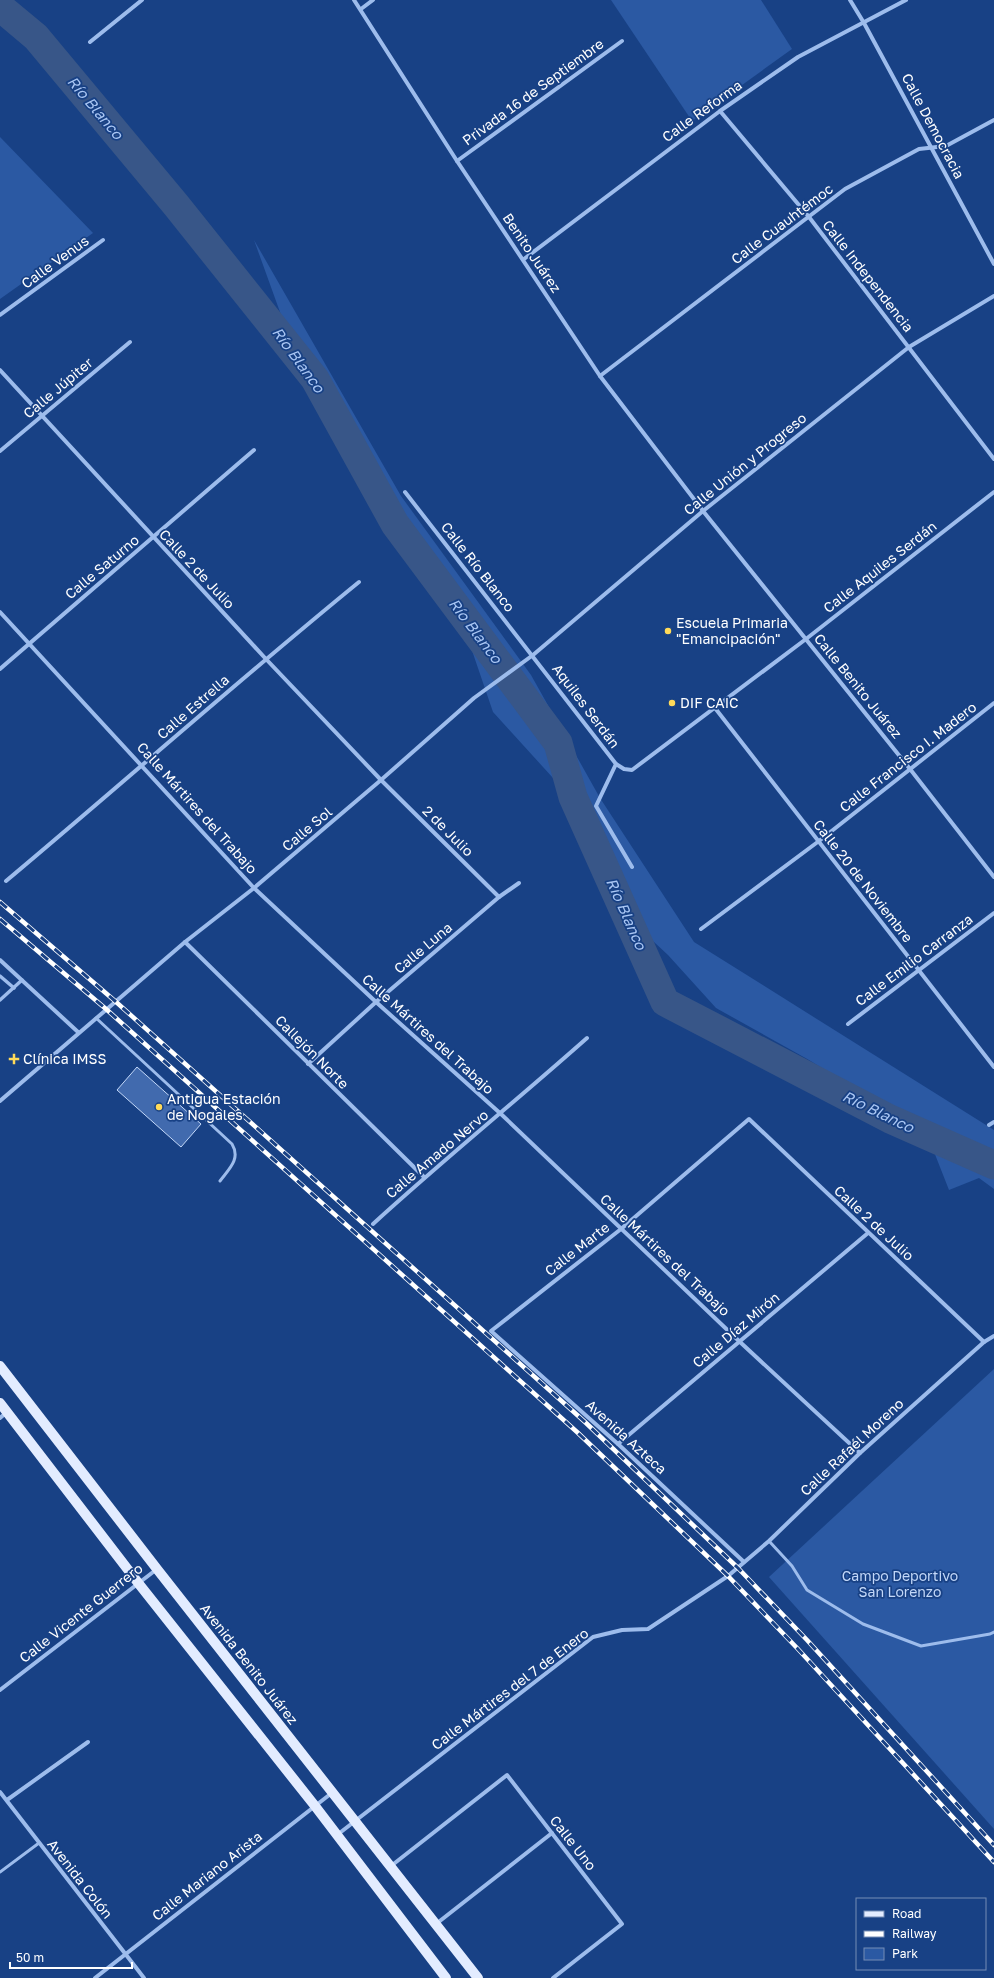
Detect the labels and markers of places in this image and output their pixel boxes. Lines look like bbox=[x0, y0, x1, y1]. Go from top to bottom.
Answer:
place label: Escuela Primaria "Emancipación" bbox=[676, 614, 788, 647]
marker: Escuela Primaria "Emancipación" bbox=[663, 626, 673, 636]
place label: DIF CAIC bbox=[680, 694, 739, 711]
marker: DIF CAIC bbox=[667, 698, 677, 708]
place label: Clínica IMSS bbox=[23, 1050, 107, 1067]
marker: Clínica IMSS bbox=[8, 1053, 20, 1065]
place label: Antigua Estación de Nogales bbox=[167, 1090, 281, 1123]
marker: Antigua Estación de Nogales bbox=[154, 1102, 164, 1112]

